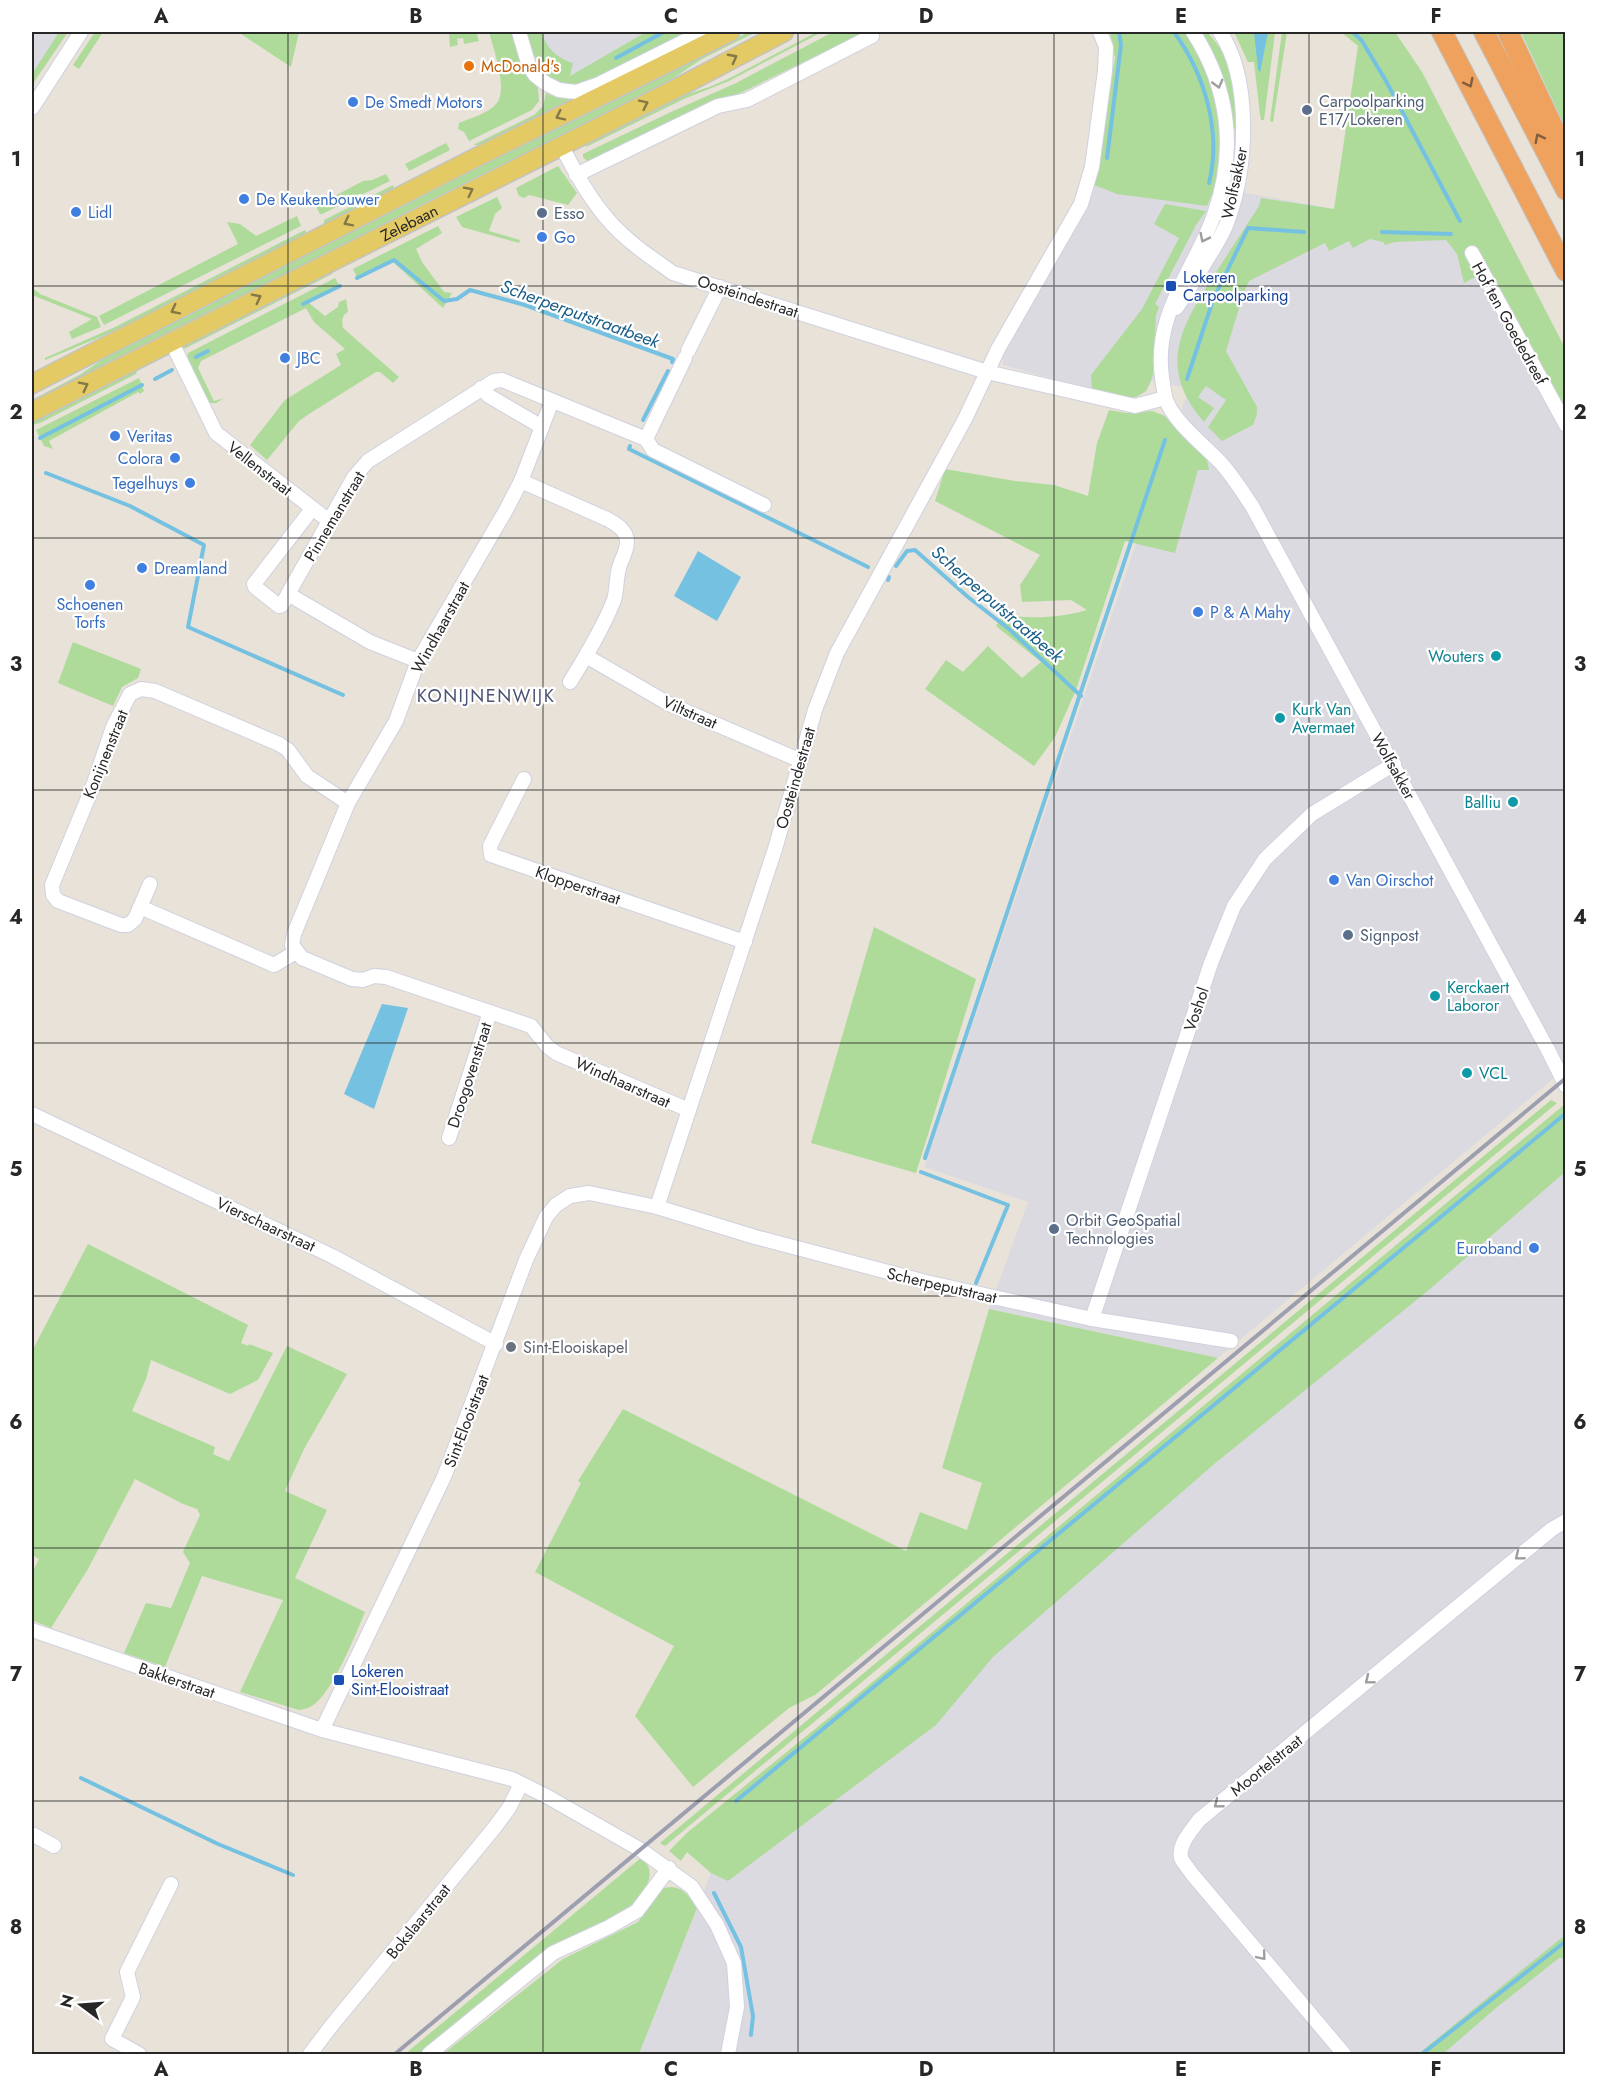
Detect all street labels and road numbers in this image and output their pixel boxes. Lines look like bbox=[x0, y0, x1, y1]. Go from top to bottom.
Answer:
street label: Wolfsakker bbox=[1216, 144, 1253, 221]
street label: Zelebaan bbox=[377, 199, 442, 247]
street label: Hof ten Goededreef bbox=[1466, 258, 1553, 389]
street label: Oosteindestraat bbox=[694, 269, 801, 324]
street label: Vellenstraat bbox=[222, 436, 297, 501]
street label: Pinnemanstraat bbox=[298, 467, 371, 566]
street label: Windhaarstraat bbox=[406, 577, 475, 677]
street label: Viltstraat bbox=[659, 690, 721, 735]
street label: Konijnenstraat bbox=[77, 706, 134, 802]
street label: Oosteindestraat bbox=[770, 724, 821, 832]
street label: Wolfsakker bbox=[1366, 729, 1422, 804]
street label: Klopperstraat bbox=[532, 860, 624, 911]
street label: Voshol bbox=[1178, 984, 1215, 1034]
street label: Droogovenstraat bbox=[442, 1019, 497, 1131]
street label: Windhaarstraat bbox=[572, 1051, 674, 1114]
street label: Vierschaarstraat bbox=[213, 1191, 319, 1258]
street label: Scherpeputstraat bbox=[885, 1262, 999, 1309]
street label: Sint-Elooistraat bbox=[438, 1371, 495, 1471]
street label: Bakkerstraat bbox=[136, 1657, 218, 1704]
street label: Moortelstraat bbox=[1225, 1729, 1307, 1802]
street label: Bokslaarstraat bbox=[381, 1879, 456, 1964]

